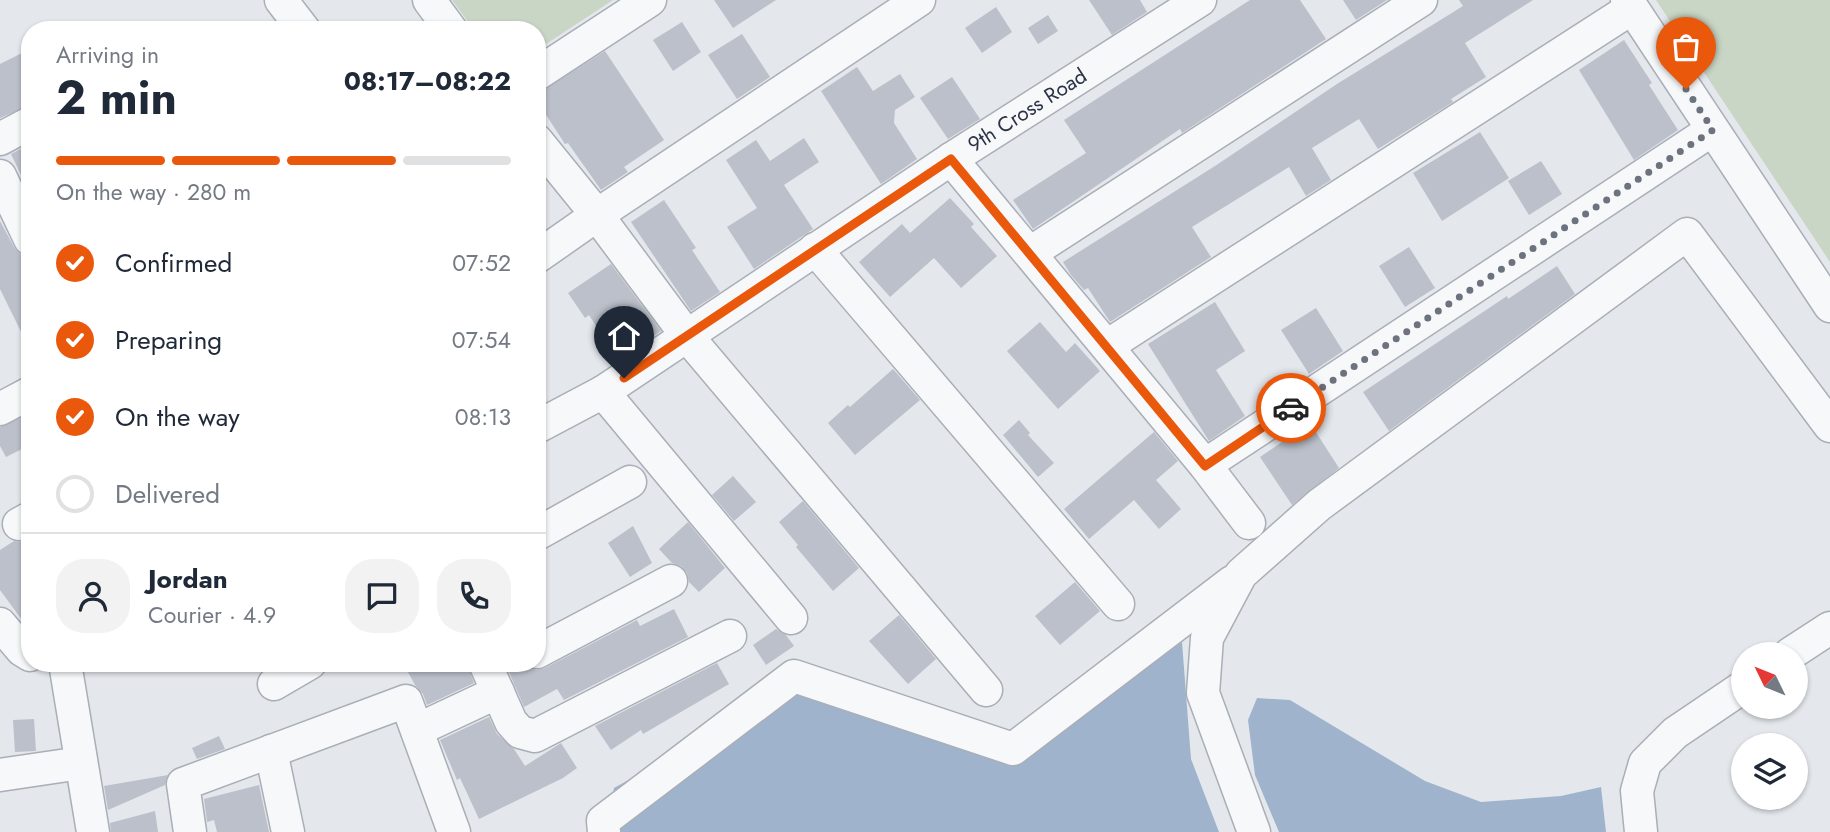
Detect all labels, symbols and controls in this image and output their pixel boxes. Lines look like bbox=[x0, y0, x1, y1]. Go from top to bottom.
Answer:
pin bbox=[1656, 17, 1716, 89]
icon: bag bbox=[1667, 28, 1705, 66]
text: Arriving in bbox=[56, 38, 159, 72]
street label: 9th Cross Road bbox=[962, 61, 1093, 159]
text: 08:17–08:22 bbox=[344, 62, 511, 100]
text: 2 min bbox=[56, 65, 177, 131]
text: On the way · 280 m bbox=[56, 175, 251, 209]
icon: check bbox=[56, 244, 94, 282]
text: Confirmed bbox=[115, 244, 232, 282]
text: 07:52 bbox=[452, 246, 511, 280]
pin bbox=[594, 306, 654, 378]
icon: home bbox=[605, 317, 643, 355]
icon: check bbox=[56, 321, 94, 359]
text: Preparing bbox=[115, 321, 222, 359]
text: 07:54 bbox=[452, 323, 511, 357]
courier bbox=[1256, 373, 1326, 443]
icon: car bbox=[1272, 389, 1310, 427]
icon: check bbox=[56, 398, 94, 436]
text: On the way bbox=[115, 398, 240, 436]
text: 08:13 bbox=[455, 400, 511, 434]
text: Delivered bbox=[115, 475, 220, 513]
button: person bbox=[56, 559, 130, 633]
button: chat bbox=[345, 559, 419, 633]
button: phone bbox=[437, 559, 511, 633]
text: Jordan bbox=[148, 560, 228, 598]
text: Courier · 4.9 bbox=[148, 598, 276, 632]
north arrow bbox=[1731, 642, 1808, 719]
map controls bbox=[1731, 642, 1808, 810]
button: layers bbox=[1731, 733, 1808, 810]

